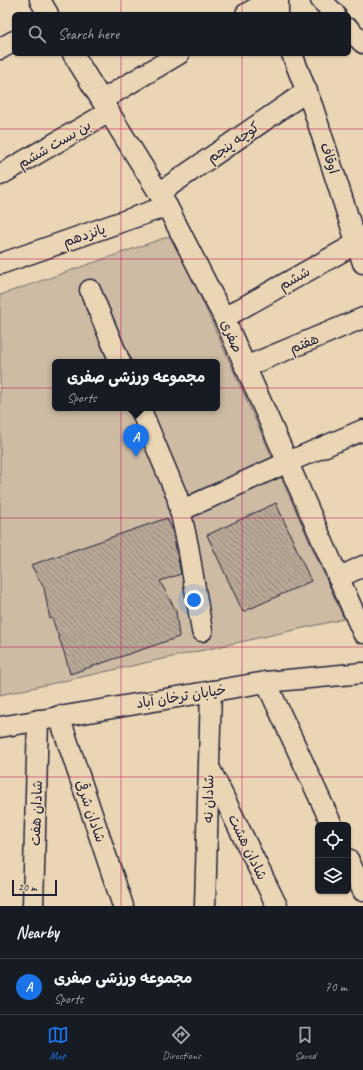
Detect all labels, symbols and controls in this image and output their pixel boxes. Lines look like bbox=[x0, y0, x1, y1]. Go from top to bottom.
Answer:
search box bbox=[12, 12, 351, 56]
icon: search bbox=[26, 23, 48, 45]
text: Search here bbox=[58, 25, 119, 44]
street label: بن بست ششم bbox=[14, 117, 95, 174]
street label: کوچه پنجم bbox=[204, 118, 264, 168]
street label: اوقاف bbox=[317, 140, 343, 176]
street label: پانزدهم bbox=[61, 220, 108, 253]
street label: ششم bbox=[276, 263, 314, 296]
street label: صفری bbox=[217, 317, 246, 355]
street label: هفتم bbox=[287, 330, 322, 359]
popup bbox=[52, 359, 220, 411]
text: مجموعه ورزشی صفری bbox=[67, 368, 205, 387]
text: Sports bbox=[67, 390, 96, 406]
pin: A bbox=[123, 424, 149, 457]
your location bbox=[184, 590, 204, 610]
street label: خیابان ترخان آباد bbox=[135, 681, 227, 712]
street label: شادان نه bbox=[200, 774, 217, 824]
street label: شادان شرقی bbox=[72, 778, 109, 845]
street label: شادان هفت bbox=[27, 780, 46, 846]
street label: شادان هشت bbox=[224, 812, 271, 883]
map controls bbox=[315, 822, 351, 894]
button: locate bbox=[315, 822, 351, 858]
button: layers bbox=[315, 858, 351, 894]
scale bar bbox=[12, 878, 57, 897]
text: 20 m bbox=[18, 880, 37, 894]
text: Nearby bbox=[16, 922, 59, 943]
text: مجموعه ورزشی صفری bbox=[54, 969, 192, 988]
text: A bbox=[26, 979, 32, 995]
text: 70 m bbox=[325, 979, 347, 995]
text: Sports bbox=[54, 991, 83, 1007]
tab: Map bbox=[47, 1024, 69, 1062]
tab: Directions bbox=[162, 1024, 201, 1062]
tab: Saved bbox=[294, 1024, 316, 1062]

